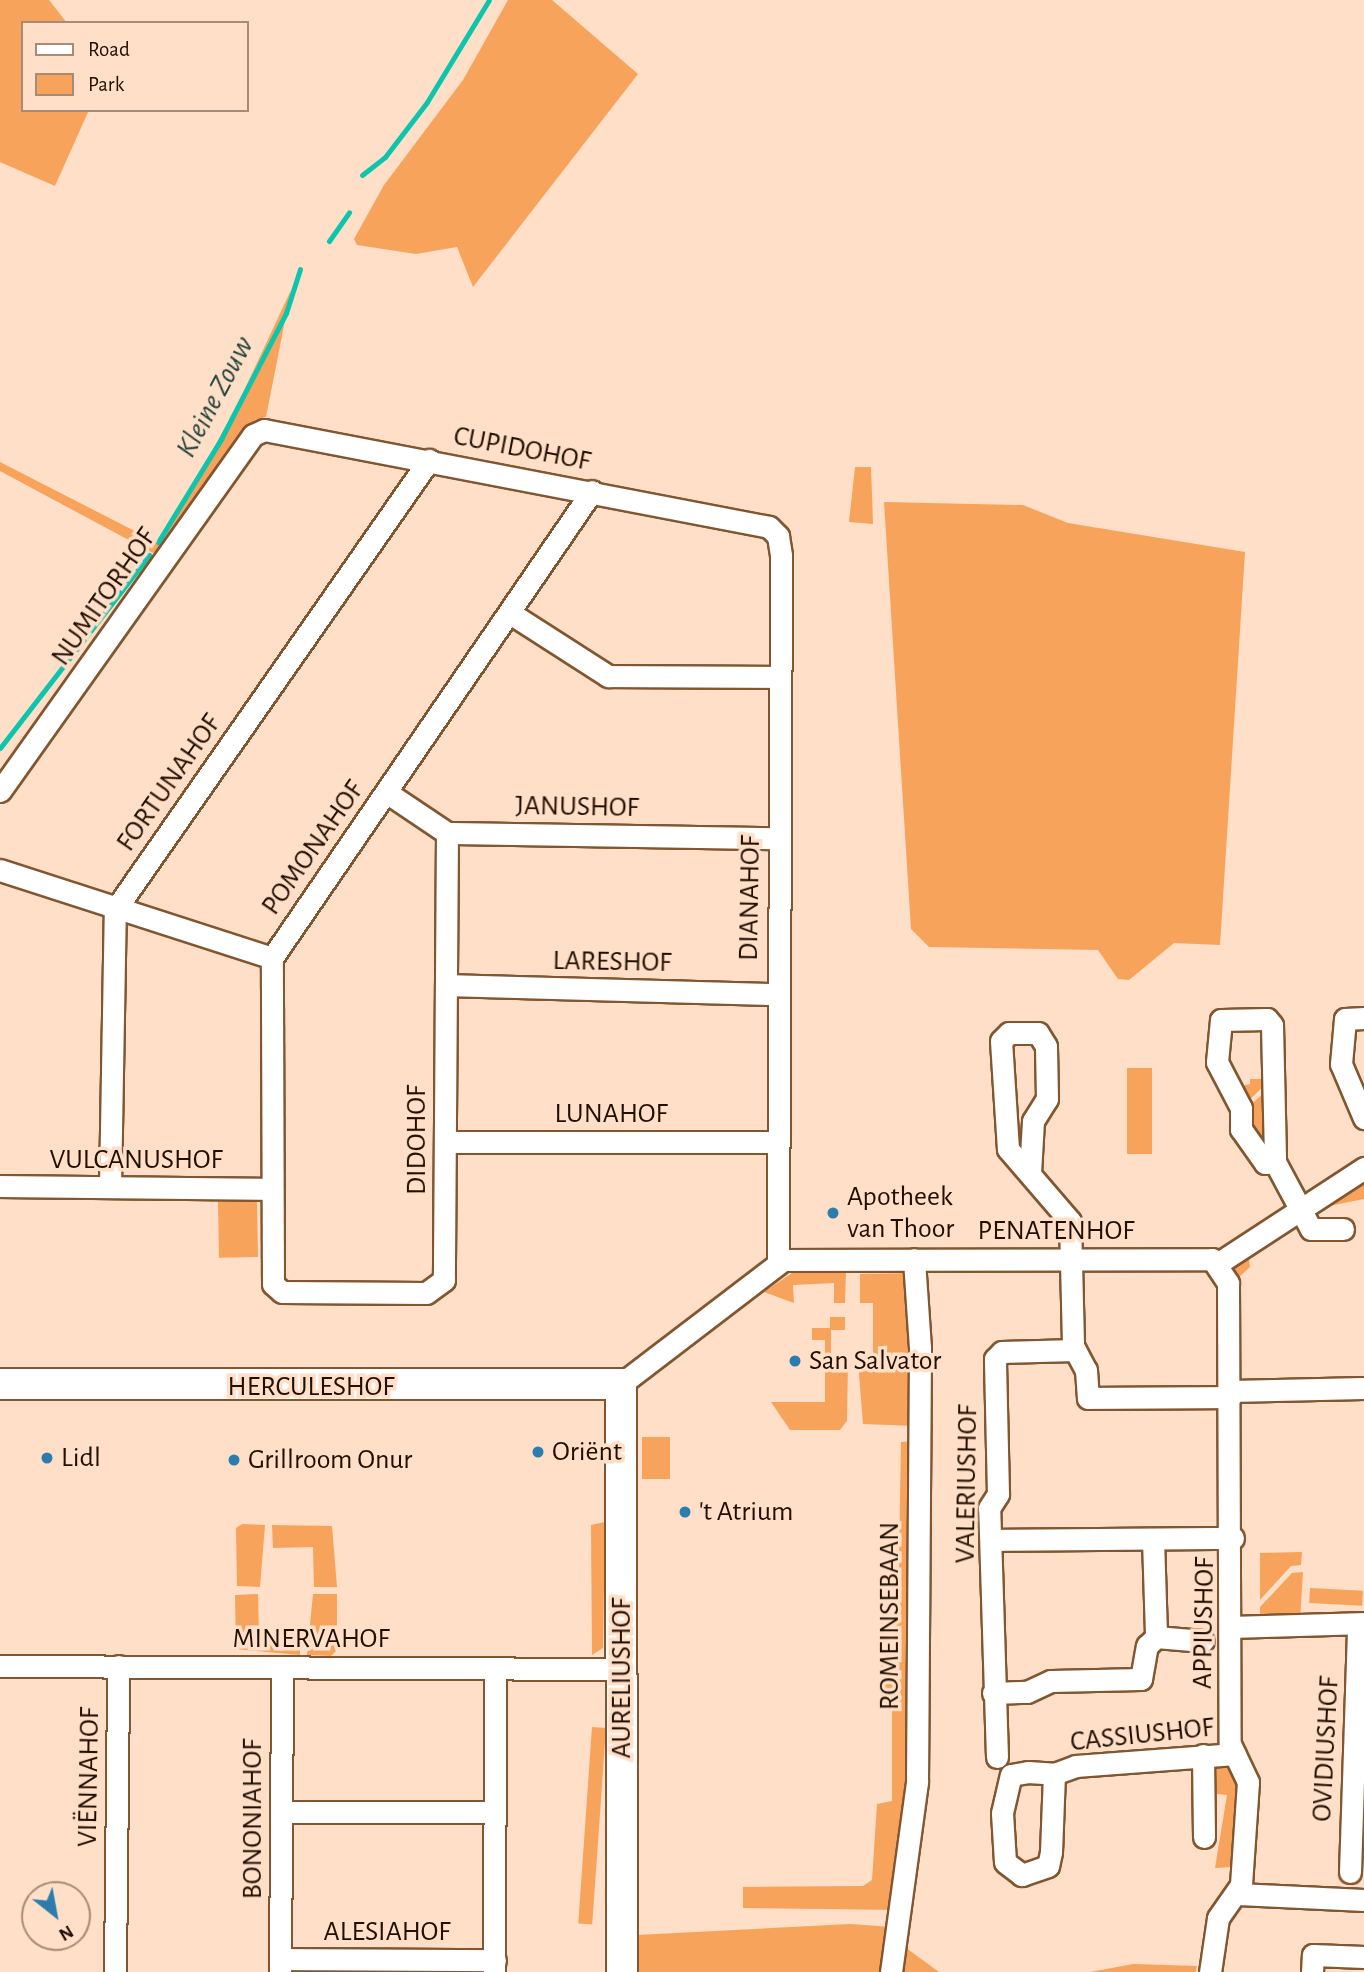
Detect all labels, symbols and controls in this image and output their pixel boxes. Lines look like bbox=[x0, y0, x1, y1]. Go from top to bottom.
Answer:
legend bbox=[21, 21, 248, 112]
text: Road bbox=[88, 39, 130, 60]
text: Park bbox=[88, 74, 124, 95]
water label: Kleine Zouw bbox=[168, 330, 262, 464]
street label: CUPIDOHOF bbox=[451, 419, 593, 479]
street label: NUMITORHOF bbox=[44, 522, 164, 672]
street label: FORTUNAHOF bbox=[109, 708, 229, 858]
street label: POMONAHOF bbox=[254, 774, 372, 922]
street label: JANUSHOF bbox=[515, 789, 639, 825]
street label: DIANAHOF bbox=[732, 835, 768, 961]
street label: LARESHOF bbox=[552, 944, 672, 980]
street label: DIDOHOF bbox=[400, 1085, 434, 1195]
street label: LUNAHOF bbox=[554, 1097, 668, 1131]
street label: VULCANUSHOF bbox=[49, 1143, 223, 1177]
place label: Apotheek van Thoor bbox=[847, 1180, 954, 1246]
marker: Apotheek van Thoor bbox=[825, 1205, 841, 1221]
street label: PENATENHOF bbox=[978, 1214, 1134, 1248]
place label: San Salvator bbox=[809, 1344, 941, 1378]
marker: San Salvator bbox=[787, 1353, 803, 1369]
street label: HERCULESHOF bbox=[228, 1370, 394, 1404]
street label: VALERIUSHOF bbox=[949, 1404, 985, 1564]
place label: Oriënt bbox=[552, 1435, 622, 1469]
place label: Lidl bbox=[61, 1441, 101, 1475]
place label: Grillroom Onur bbox=[248, 1443, 412, 1477]
marker: Oriënt bbox=[530, 1444, 546, 1460]
marker: Lidl bbox=[39, 1450, 55, 1466]
marker: Grillroom Onur bbox=[226, 1452, 242, 1468]
place label: 't Atrium bbox=[699, 1495, 793, 1529]
marker: 't Atrium bbox=[677, 1504, 693, 1520]
street label: ROMEINSEBAAN bbox=[873, 1522, 907, 1710]
street label: APPIUSHOF bbox=[1186, 1557, 1222, 1689]
street label: AURELIUSHOF bbox=[605, 1598, 639, 1758]
street label: MINERVAHOF bbox=[232, 1622, 390, 1656]
street label: OVIDIUSHOF bbox=[1305, 1675, 1347, 1823]
street label: VIËNNAHOF bbox=[71, 1707, 107, 1847]
street label: CASSIUSHOF bbox=[1069, 1711, 1215, 1759]
street label: BONONIAHOF bbox=[236, 1739, 270, 1899]
north arrow bbox=[21, 1881, 91, 1951]
street label: ALESIAHOF bbox=[324, 1915, 450, 1949]
text: N bbox=[55, 1921, 77, 1944]

